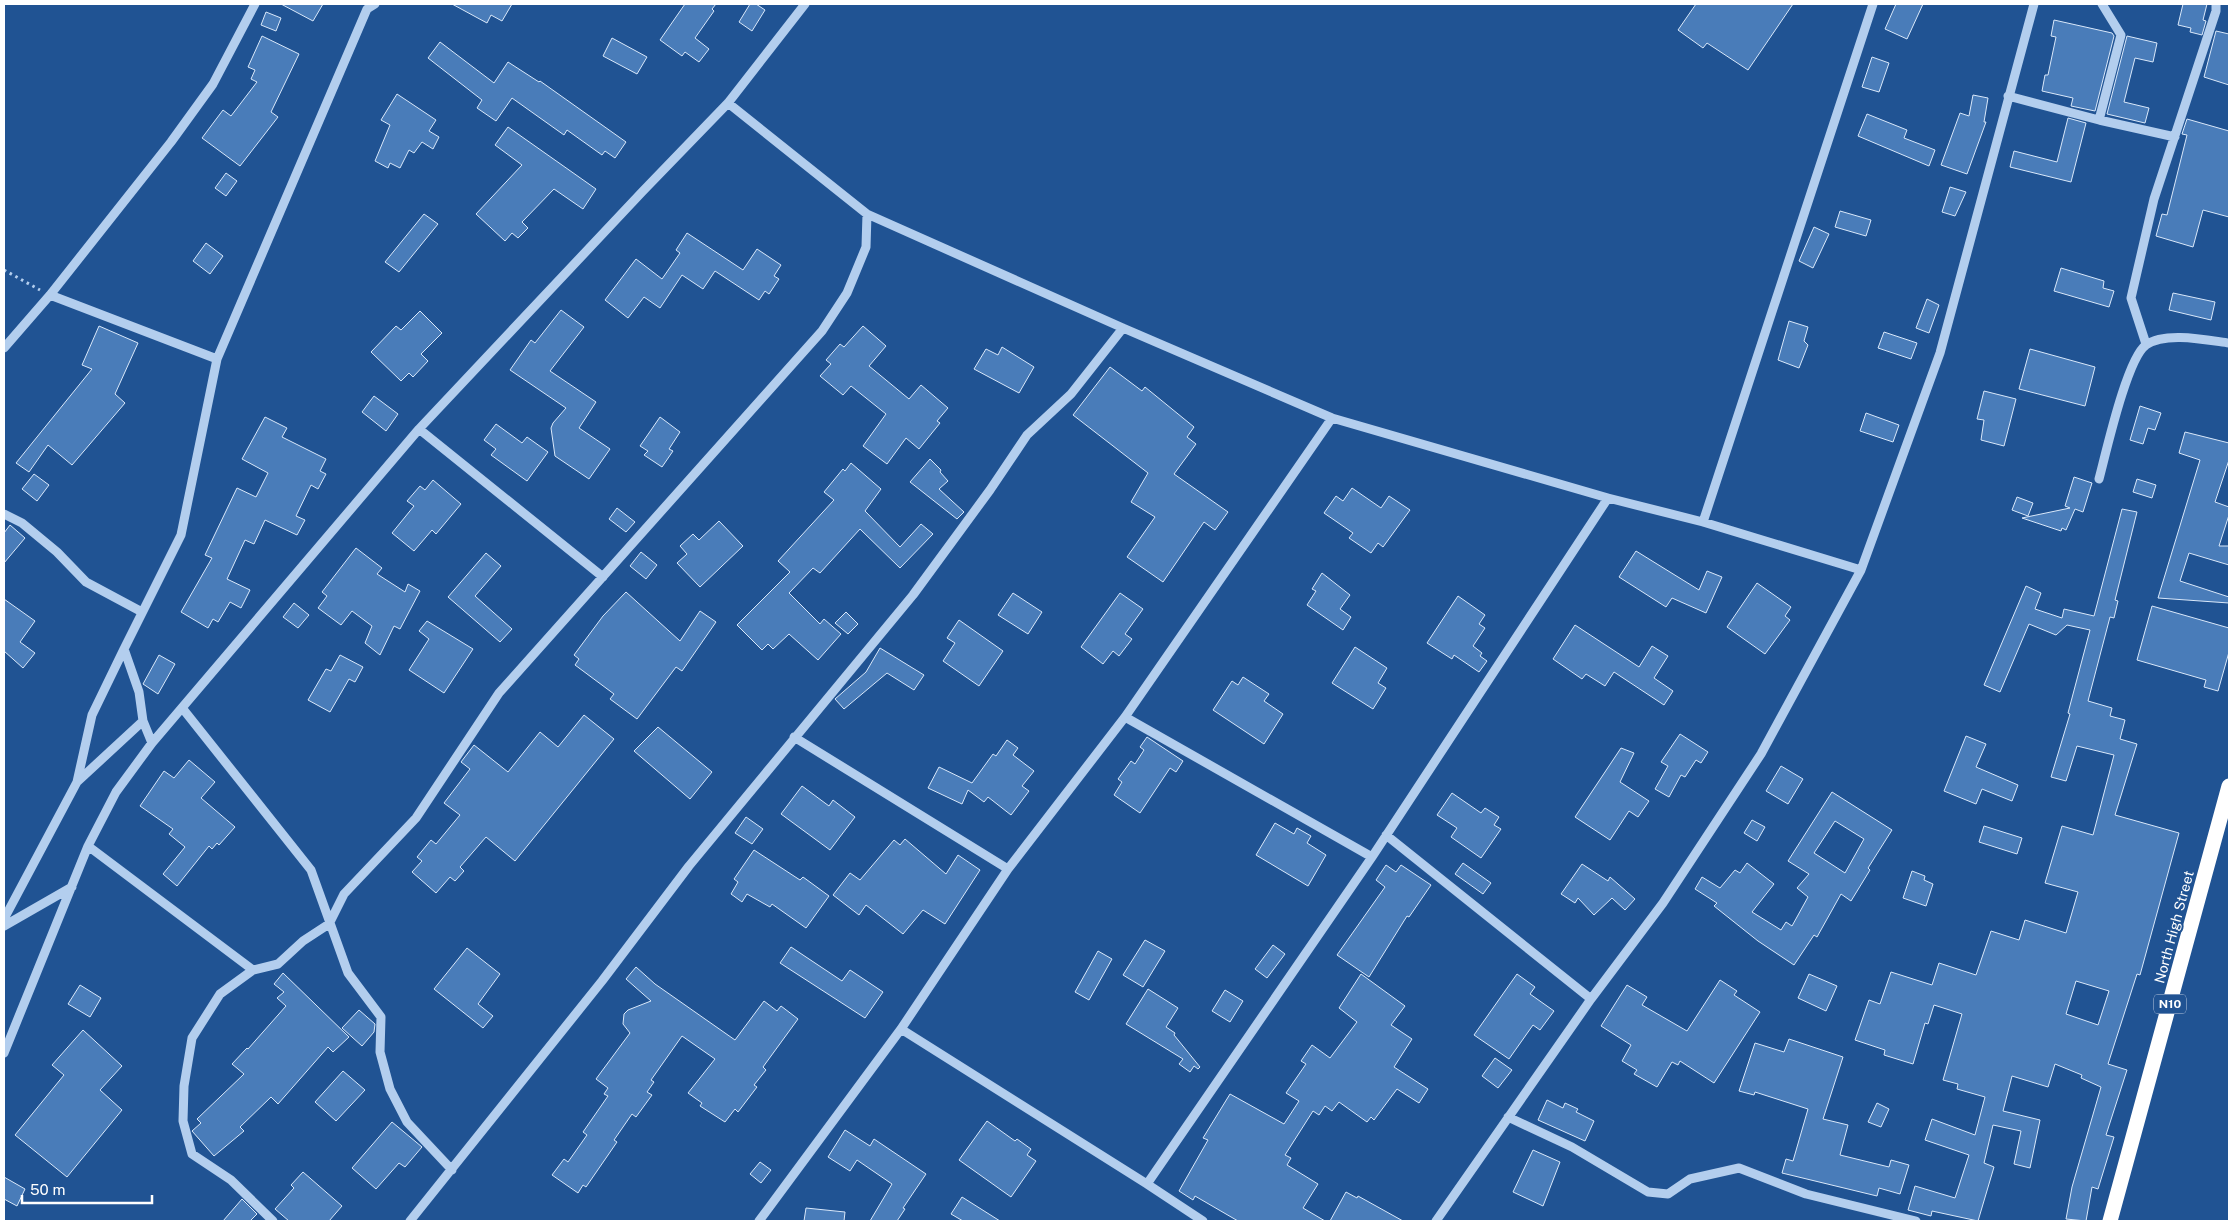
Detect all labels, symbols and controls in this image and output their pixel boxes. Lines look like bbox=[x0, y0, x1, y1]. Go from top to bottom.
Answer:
street label: North High Street bbox=[2151, 869, 2197, 985]
road number: N10 bbox=[2154, 994, 2186, 1014]
scale bar bbox=[22, 1172, 152, 1204]
text: 50 m bbox=[30, 1181, 65, 1198]

